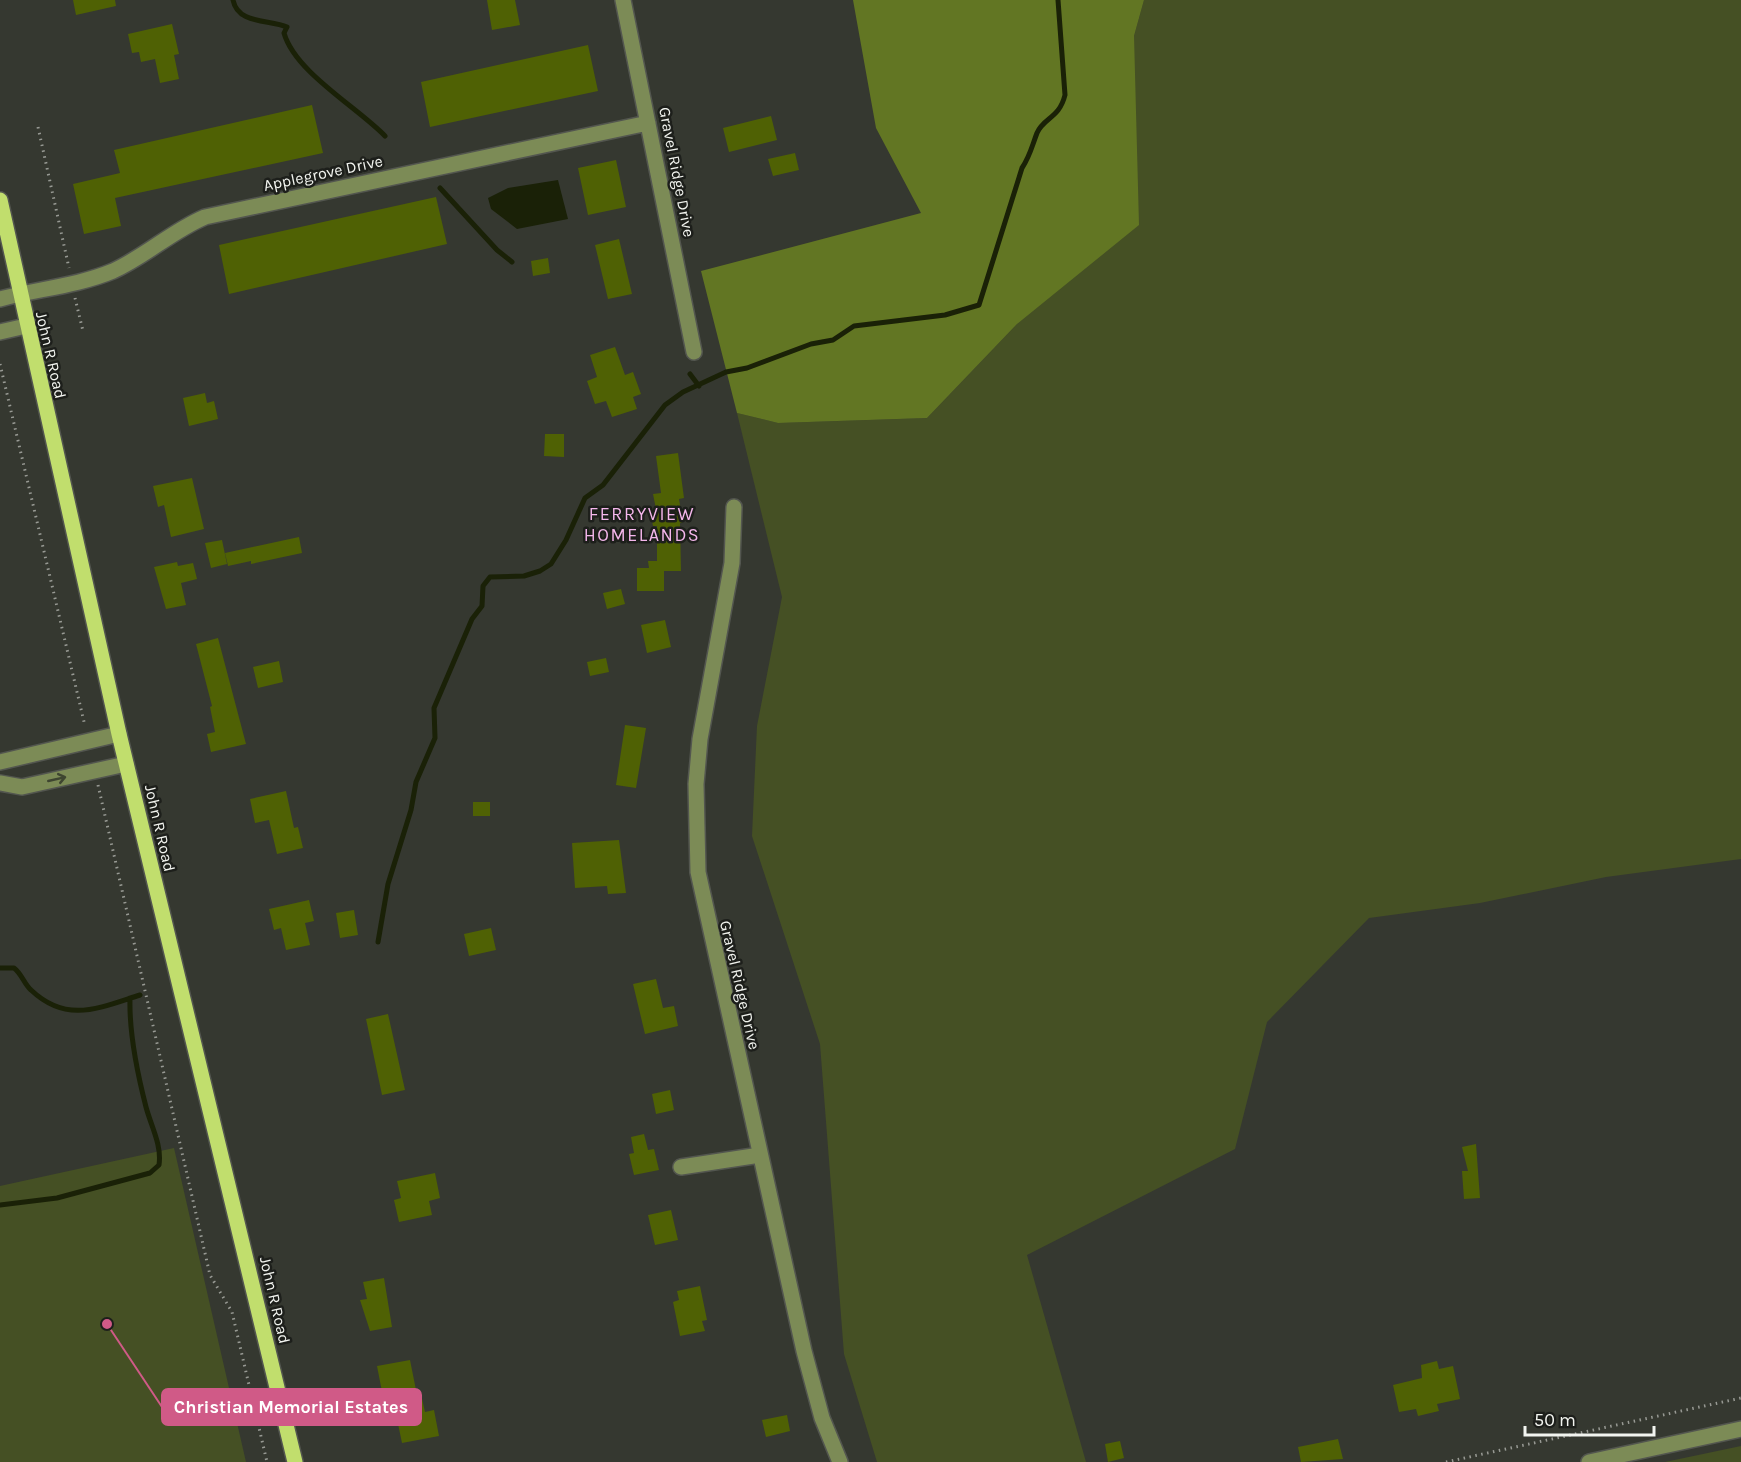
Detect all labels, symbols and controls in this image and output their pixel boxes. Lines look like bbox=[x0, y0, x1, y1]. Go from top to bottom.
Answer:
street label: Gravel Ridge Drive bbox=[655, 105, 699, 239]
street label: Applegrove Drive bbox=[262, 151, 384, 195]
street label: John R Road bbox=[32, 310, 70, 400]
district label: FERRYVIEW HOMELANDS bbox=[584, 503, 700, 546]
one-way arrow bbox=[47, 773, 67, 784]
street label: John R Road bbox=[141, 783, 179, 873]
street label: Gravel Ridge Drive bbox=[716, 919, 764, 1051]
street label: John R Road bbox=[256, 1255, 294, 1345]
callout: Christian Memorial Estates bbox=[162, 1389, 421, 1425]
text: Christian Memorial Estates bbox=[174, 1396, 408, 1418]
scale bar bbox=[1525, 1399, 1654, 1437]
text: 50 m bbox=[1534, 1409, 1576, 1431]

